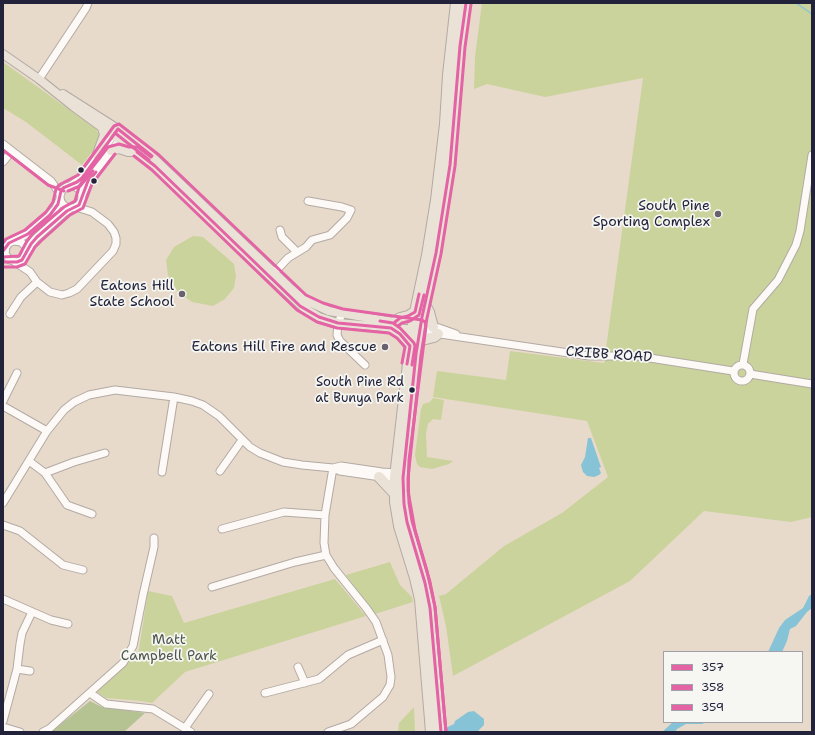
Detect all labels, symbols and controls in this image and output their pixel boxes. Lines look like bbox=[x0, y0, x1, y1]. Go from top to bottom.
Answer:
unlabelled marker bbox=[76, 165, 86, 175]
unlabelled marker bbox=[89, 176, 99, 186]
place label: South Pine Sporting Complex bbox=[593, 198, 710, 230]
marker: South Pine Sporting Complex bbox=[713, 209, 723, 219]
place label: Eatons Hill State School bbox=[90, 278, 174, 310]
marker: Eatons Hill State School bbox=[177, 289, 187, 299]
place label: Eatons Hill Fire and Rescue bbox=[191, 339, 377, 355]
marker: Eatons Hill Fire and Rescue bbox=[380, 342, 390, 352]
street label: CRIBB ROAD bbox=[565, 344, 653, 366]
place label: South Pine Rd at Bunya Park bbox=[315, 375, 404, 406]
marker: South Pine Rd at Bunya Park bbox=[407, 385, 417, 395]
park label: Matt Campbell Park bbox=[121, 632, 217, 664]
legend bbox=[663, 651, 803, 723]
text: 357 bbox=[701, 659, 724, 675]
text: 358 bbox=[701, 679, 725, 695]
text: 359 bbox=[701, 699, 724, 715]

